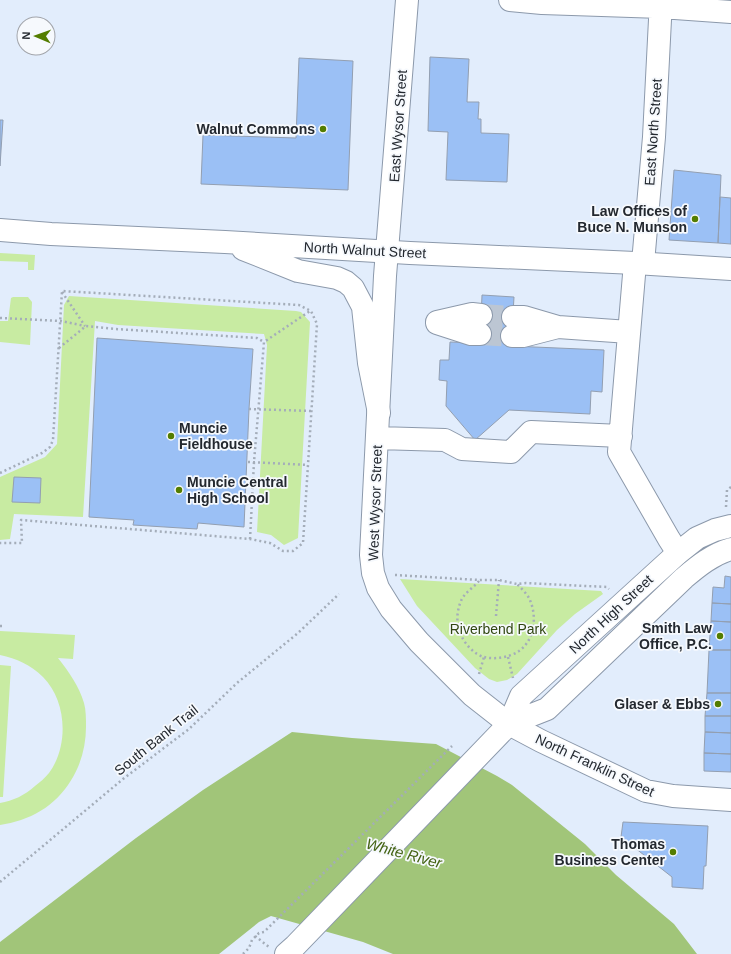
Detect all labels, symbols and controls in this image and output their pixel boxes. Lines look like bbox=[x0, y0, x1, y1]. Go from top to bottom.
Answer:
north arrow bbox=[16, 16, 56, 56]
text: N bbox=[20, 31, 32, 40]
street label: East Wysor Street bbox=[386, 69, 410, 183]
street label: East North Street bbox=[641, 78, 665, 186]
place label: Walnut Commons bbox=[197, 121, 315, 137]
marker: Walnut Commons bbox=[318, 124, 328, 134]
place label: Law Offices of Buce N. Munson bbox=[577, 203, 687, 235]
marker: Law Offices of Buce N. Munson bbox=[690, 214, 700, 224]
street label: North Walnut Street bbox=[303, 239, 427, 261]
place label: Muncie Fieldhouse bbox=[179, 420, 253, 452]
marker: Muncie Fieldhouse bbox=[166, 431, 176, 441]
street label: West Wysor Street bbox=[365, 444, 385, 561]
place label: Muncie Central High School bbox=[187, 474, 287, 506]
marker: Muncie Central High School bbox=[174, 485, 184, 495]
street label: North High Street bbox=[566, 571, 656, 657]
place label: Smith Law Office, P.C. bbox=[639, 620, 712, 652]
park label: Riverbend Park bbox=[450, 621, 547, 637]
marker: Smith Law Office, P.C. bbox=[715, 631, 725, 641]
place label: Glaser & Ebbs bbox=[614, 696, 710, 712]
marker: Glaser & Ebbs bbox=[713, 699, 723, 709]
street label: South Bank Trail bbox=[111, 701, 201, 779]
street label: North Franklin Street bbox=[533, 730, 657, 800]
water label: White River bbox=[364, 835, 445, 872]
place label: Thomas Business Center bbox=[555, 836, 666, 868]
marker: Thomas Business Center bbox=[668, 847, 678, 857]

